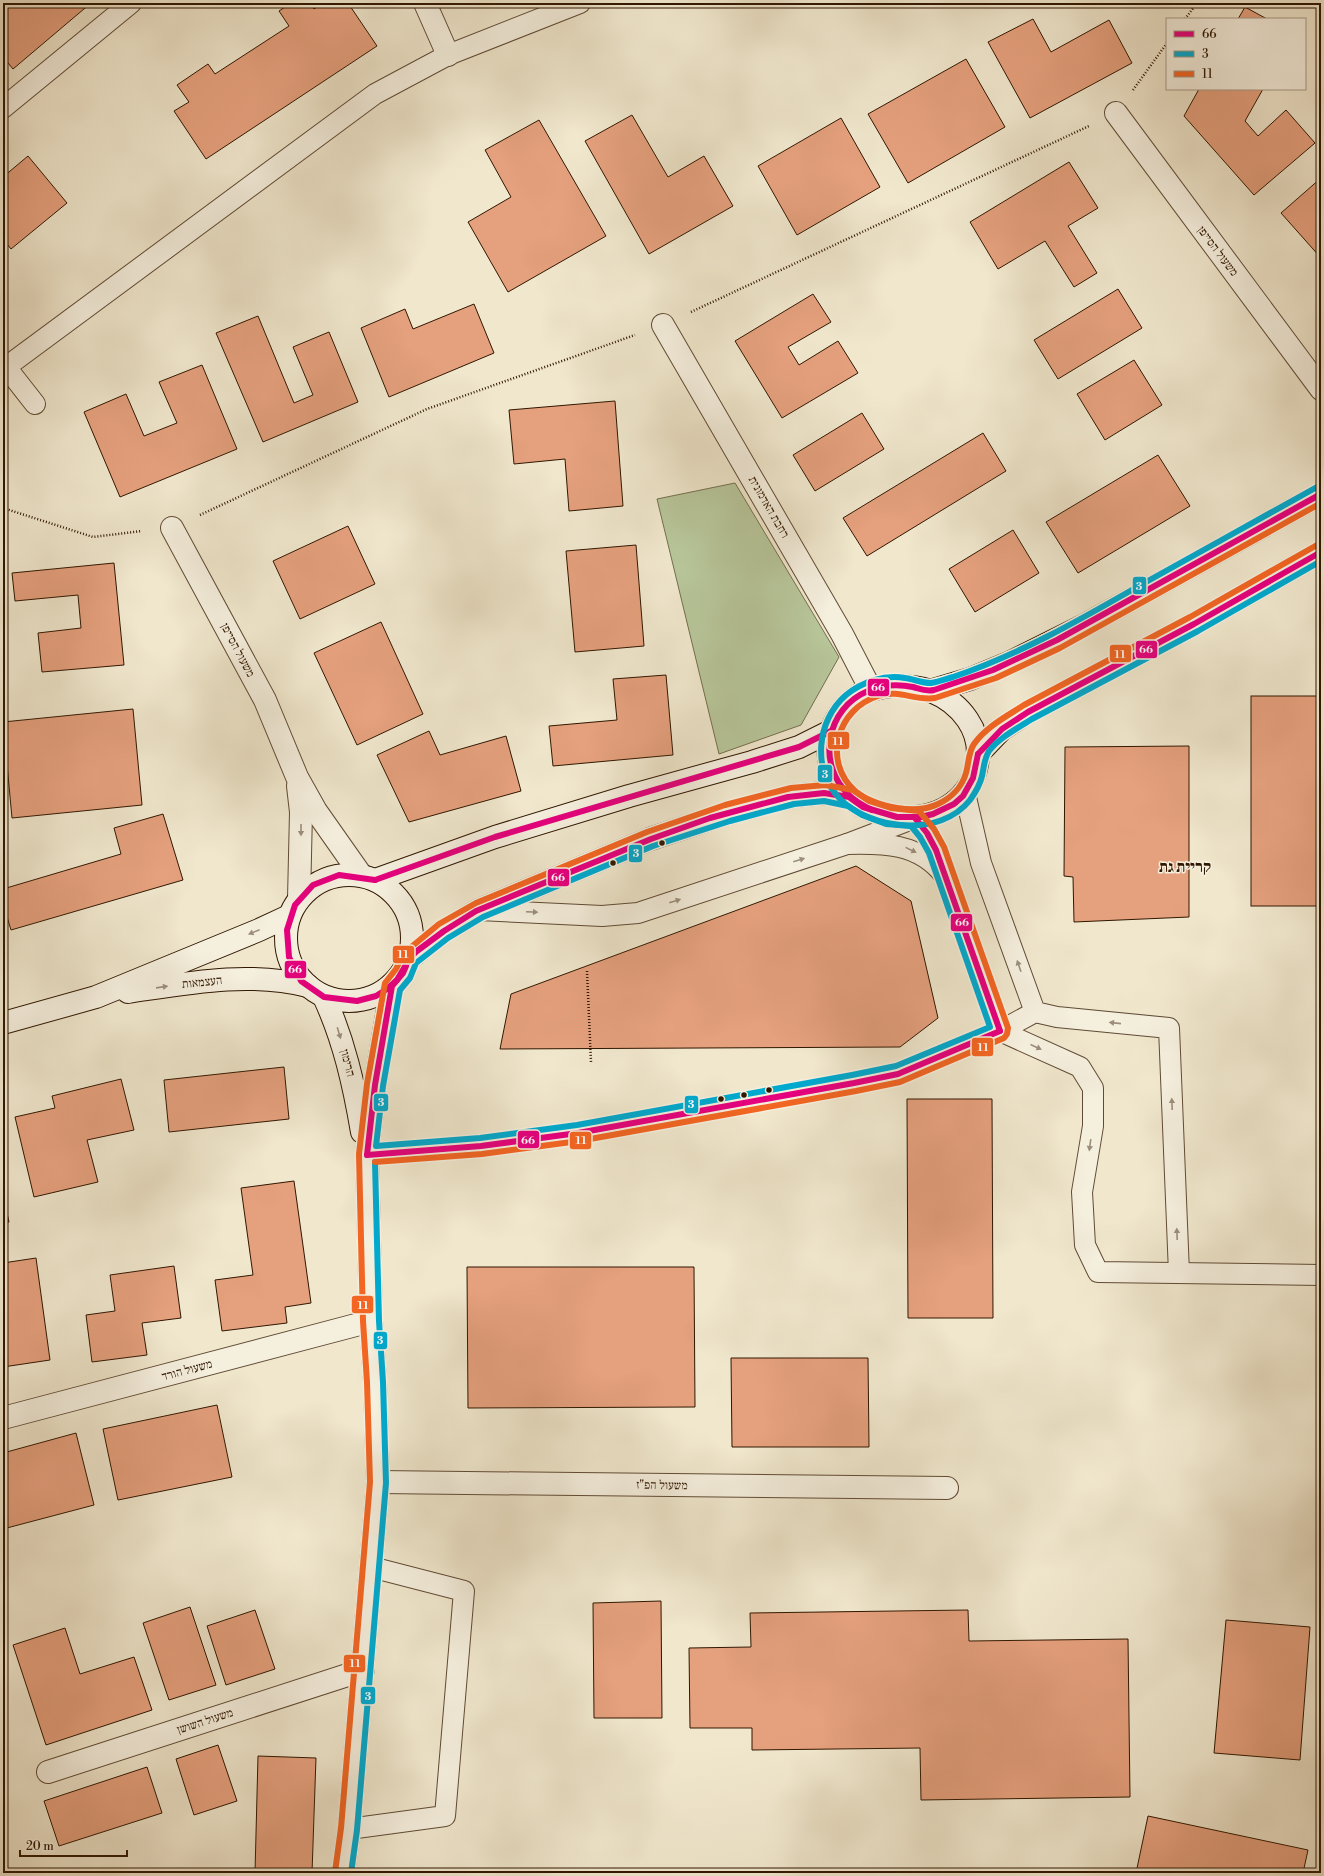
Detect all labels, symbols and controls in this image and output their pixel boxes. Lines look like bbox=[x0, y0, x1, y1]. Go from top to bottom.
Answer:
legend bbox=[1166, 18, 1306, 90]
text: 66 bbox=[1202, 27, 1217, 42]
text: 3 bbox=[1202, 47, 1209, 62]
text: 11 bbox=[1202, 67, 1214, 82]
street label: משעול הסייפן bbox=[1194, 223, 1241, 279]
street label: רחבת האדמונית bbox=[745, 474, 792, 541]
line badge: 3 bbox=[1132, 576, 1147, 595]
text: 3 bbox=[1136, 580, 1143, 594]
street label: משעול הסייפן bbox=[217, 621, 258, 680]
line badge: 66 bbox=[1135, 640, 1158, 659]
text: 66 bbox=[1139, 643, 1153, 657]
line badge: 11 bbox=[1109, 644, 1132, 663]
text: 11 bbox=[1115, 648, 1126, 662]
line badge: 66 bbox=[867, 678, 890, 697]
text: 66 bbox=[871, 681, 885, 695]
line badge: 11 bbox=[827, 731, 850, 750]
text: 11 bbox=[833, 735, 844, 749]
line badge: 3 bbox=[817, 764, 833, 783]
text: 3 bbox=[822, 768, 829, 782]
one-way arrow bbox=[298, 824, 304, 837]
unlabelled marker bbox=[657, 838, 667, 848]
line badge: 3 bbox=[628, 844, 643, 863]
text: 3 bbox=[633, 847, 640, 861]
one-way arrow bbox=[905, 847, 916, 853]
one-way arrow bbox=[793, 857, 805, 863]
district label: קריית גת bbox=[1159, 857, 1211, 877]
unlabelled marker bbox=[608, 858, 618, 868]
line badge: 66 bbox=[547, 868, 570, 887]
text: 66 bbox=[551, 871, 565, 885]
one-way arrow bbox=[670, 898, 682, 904]
one-way arrow bbox=[526, 909, 538, 916]
line badge: 66 bbox=[950, 913, 973, 932]
text: 66 bbox=[955, 916, 969, 930]
one-way arrow bbox=[249, 929, 260, 935]
line badge: 11 bbox=[392, 945, 415, 964]
text: 11 bbox=[398, 948, 409, 962]
line badge: 66 bbox=[284, 960, 307, 979]
one-way arrow bbox=[1016, 960, 1022, 972]
text: 66 bbox=[288, 963, 302, 977]
street label: העצמאות bbox=[181, 973, 223, 992]
one-way arrow bbox=[156, 984, 168, 990]
one-way arrow bbox=[1109, 1020, 1121, 1026]
one-way arrow bbox=[336, 1027, 342, 1039]
line badge: 11 bbox=[971, 1037, 994, 1057]
text: 11 bbox=[978, 1041, 989, 1055]
one-way arrow bbox=[1030, 1044, 1041, 1050]
street label: הרימון bbox=[337, 1048, 358, 1079]
unlabelled marker bbox=[764, 1085, 774, 1095]
unlabelled marker bbox=[739, 1090, 749, 1100]
line badge: 3 bbox=[373, 1093, 389, 1112]
unlabelled marker bbox=[716, 1094, 726, 1104]
line badge: 3 bbox=[684, 1095, 699, 1114]
text: 3 bbox=[378, 1096, 385, 1110]
one-way arrow bbox=[1169, 1097, 1175, 1110]
text: 3 bbox=[688, 1098, 695, 1112]
line badge: 66 bbox=[517, 1130, 540, 1149]
line badge: 11 bbox=[569, 1131, 592, 1150]
text: 66 bbox=[521, 1134, 535, 1148]
text: 11 bbox=[576, 1134, 587, 1148]
one-way arrow bbox=[1087, 1139, 1093, 1151]
one-way arrow bbox=[1174, 1228, 1181, 1240]
line badge: 11 bbox=[351, 1295, 374, 1314]
text: 11 bbox=[358, 1299, 369, 1313]
line badge: 3 bbox=[373, 1331, 388, 1350]
text: 3 bbox=[377, 1334, 384, 1348]
street label: משעול הורד bbox=[160, 1357, 214, 1384]
street label: משעול הפ"ז bbox=[636, 1478, 688, 1493]
line badge: 11 bbox=[343, 1654, 366, 1673]
text: 11 bbox=[350, 1657, 361, 1671]
line badge: 3 bbox=[360, 1686, 376, 1705]
text: 3 bbox=[365, 1690, 372, 1704]
street label: משעול השושן bbox=[175, 1705, 235, 1738]
scale bar bbox=[20, 1832, 127, 1858]
text: 20 m bbox=[26, 1839, 54, 1854]

